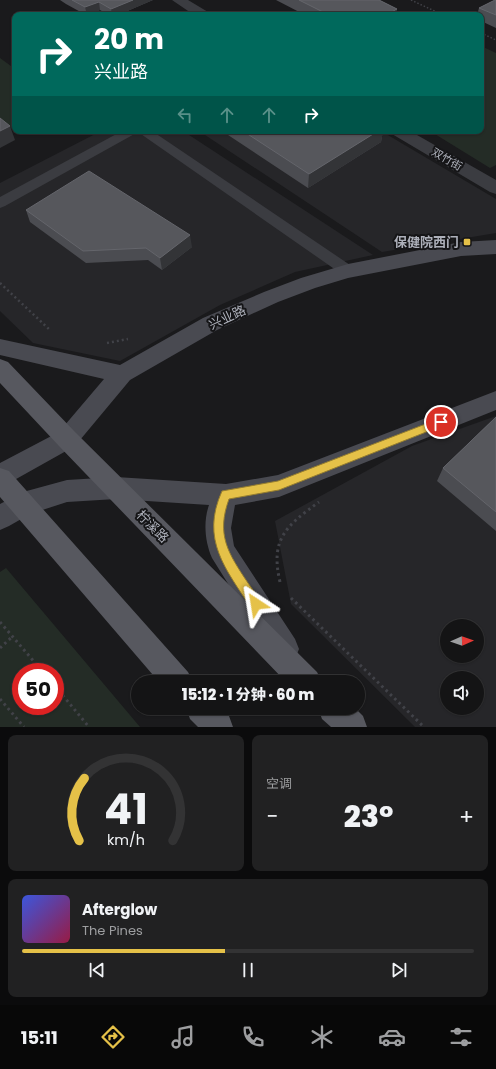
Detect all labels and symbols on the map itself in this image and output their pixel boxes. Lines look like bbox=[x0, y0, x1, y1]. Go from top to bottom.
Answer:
street label: 双竹街 bbox=[429, 144, 465, 174]
place label: 保健院西门 bbox=[394, 233, 459, 252]
marker: 保健院西门 bbox=[462, 237, 472, 247]
street label: 兴业路 bbox=[206, 301, 249, 334]
pin bbox=[424, 405, 458, 439]
street label: 柠溪路 bbox=[132, 506, 173, 547]
position arrow bbox=[235, 583, 277, 625]
north arrow bbox=[440, 619, 484, 663]
speed limit sign: 50 bbox=[12, 663, 64, 715]

